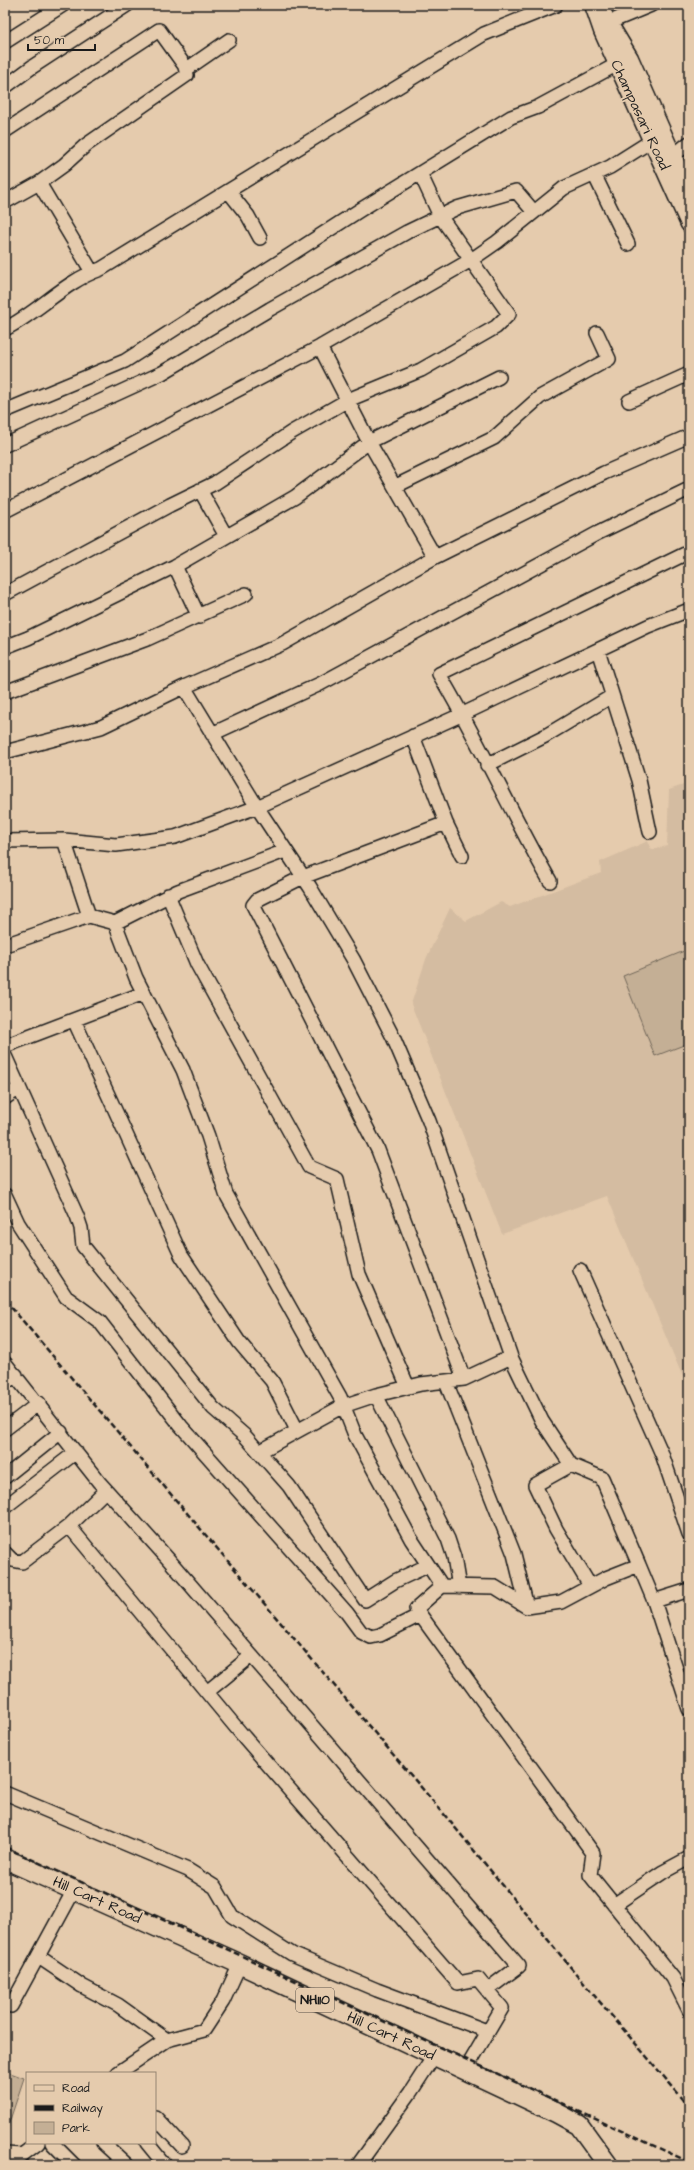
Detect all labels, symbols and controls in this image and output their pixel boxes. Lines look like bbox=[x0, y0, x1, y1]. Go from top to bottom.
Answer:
scale bar bbox=[28, 26, 95, 52]
text: 50 m bbox=[34, 32, 65, 49]
street label: Champasari Road bbox=[605, 56, 675, 174]
street label: Hill Cart Road bbox=[49, 1871, 145, 1929]
road number: NH110 bbox=[296, 1988, 334, 2012]
street label: Hill Cart Road bbox=[343, 2006, 439, 2066]
legend bbox=[26, 2072, 156, 2144]
text: Road bbox=[62, 2080, 90, 2097]
text: Railway bbox=[62, 2100, 103, 2118]
text: Park bbox=[62, 2120, 90, 2137]

